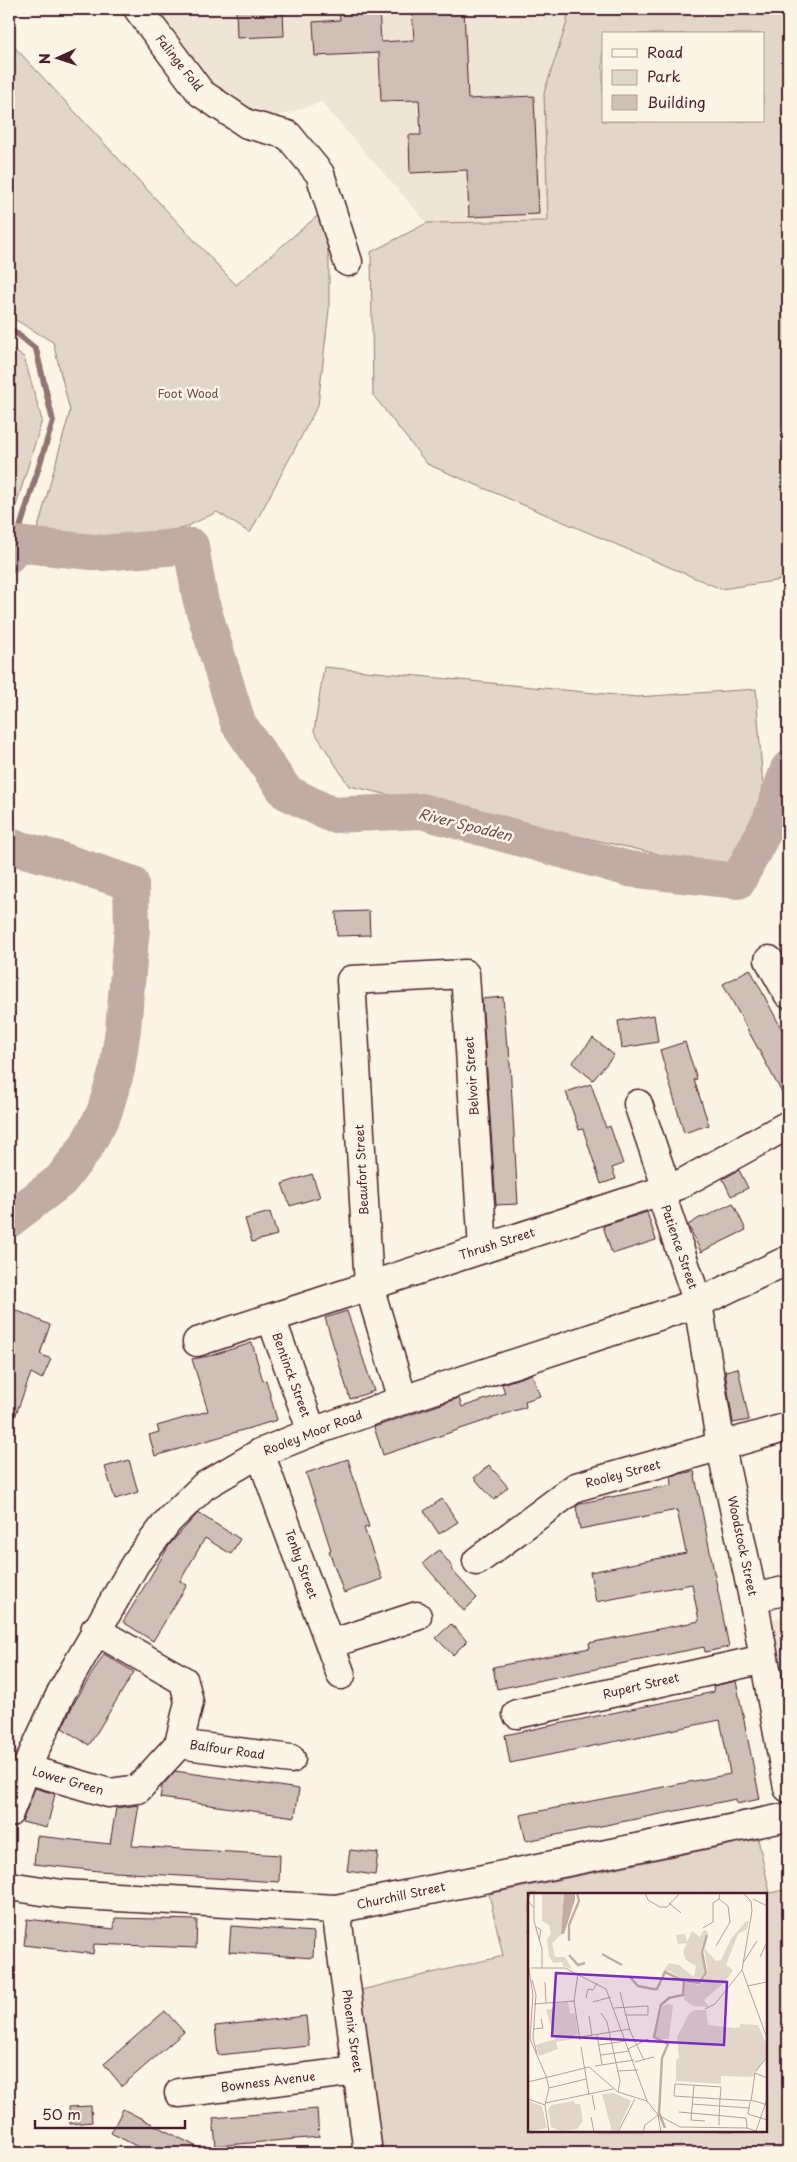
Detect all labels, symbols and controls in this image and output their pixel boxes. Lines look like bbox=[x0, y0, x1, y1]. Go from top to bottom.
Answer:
street label: Falinge Fold bbox=[152, 30, 208, 95]
north arrow bbox=[32, 32, 82, 82]
legend bbox=[602, 32, 764, 122]
text: Road bbox=[647, 40, 683, 63]
text: N bbox=[34, 53, 55, 65]
text: Park bbox=[647, 64, 681, 87]
text: Building bbox=[647, 90, 706, 113]
park label: Foot Wood bbox=[157, 384, 219, 402]
water label: River Spodden bbox=[416, 803, 515, 846]
street label: Belvoir Street bbox=[459, 1036, 483, 1116]
street label: Beaufort Street bbox=[350, 1124, 372, 1216]
street label: Patience Street bbox=[657, 1202, 703, 1291]
street label: Thrush Street bbox=[457, 1222, 537, 1264]
street label: Bentinck Street bbox=[268, 1330, 316, 1420]
street label: Rooley Moor Road bbox=[261, 1405, 365, 1459]
street label: Rooley Street bbox=[583, 1454, 662, 1492]
street label: Woodstock Street bbox=[724, 1494, 762, 1598]
street label: Tenby Street bbox=[281, 1526, 323, 1601]
street label: Rupert Street bbox=[601, 1667, 681, 1703]
street label: Balfour Road bbox=[188, 1735, 266, 1763]
street label: Lower Green bbox=[30, 1761, 106, 1799]
street label: Churchill Street bbox=[355, 1877, 447, 1913]
inset map bbox=[528, 1893, 767, 2132]
street label: Phoenix Street bbox=[338, 1988, 368, 2074]
street label: Bowness Avenue bbox=[220, 2066, 316, 2096]
scale bar bbox=[35, 2097, 185, 2129]
text: 50 m bbox=[42, 2102, 81, 2125]

